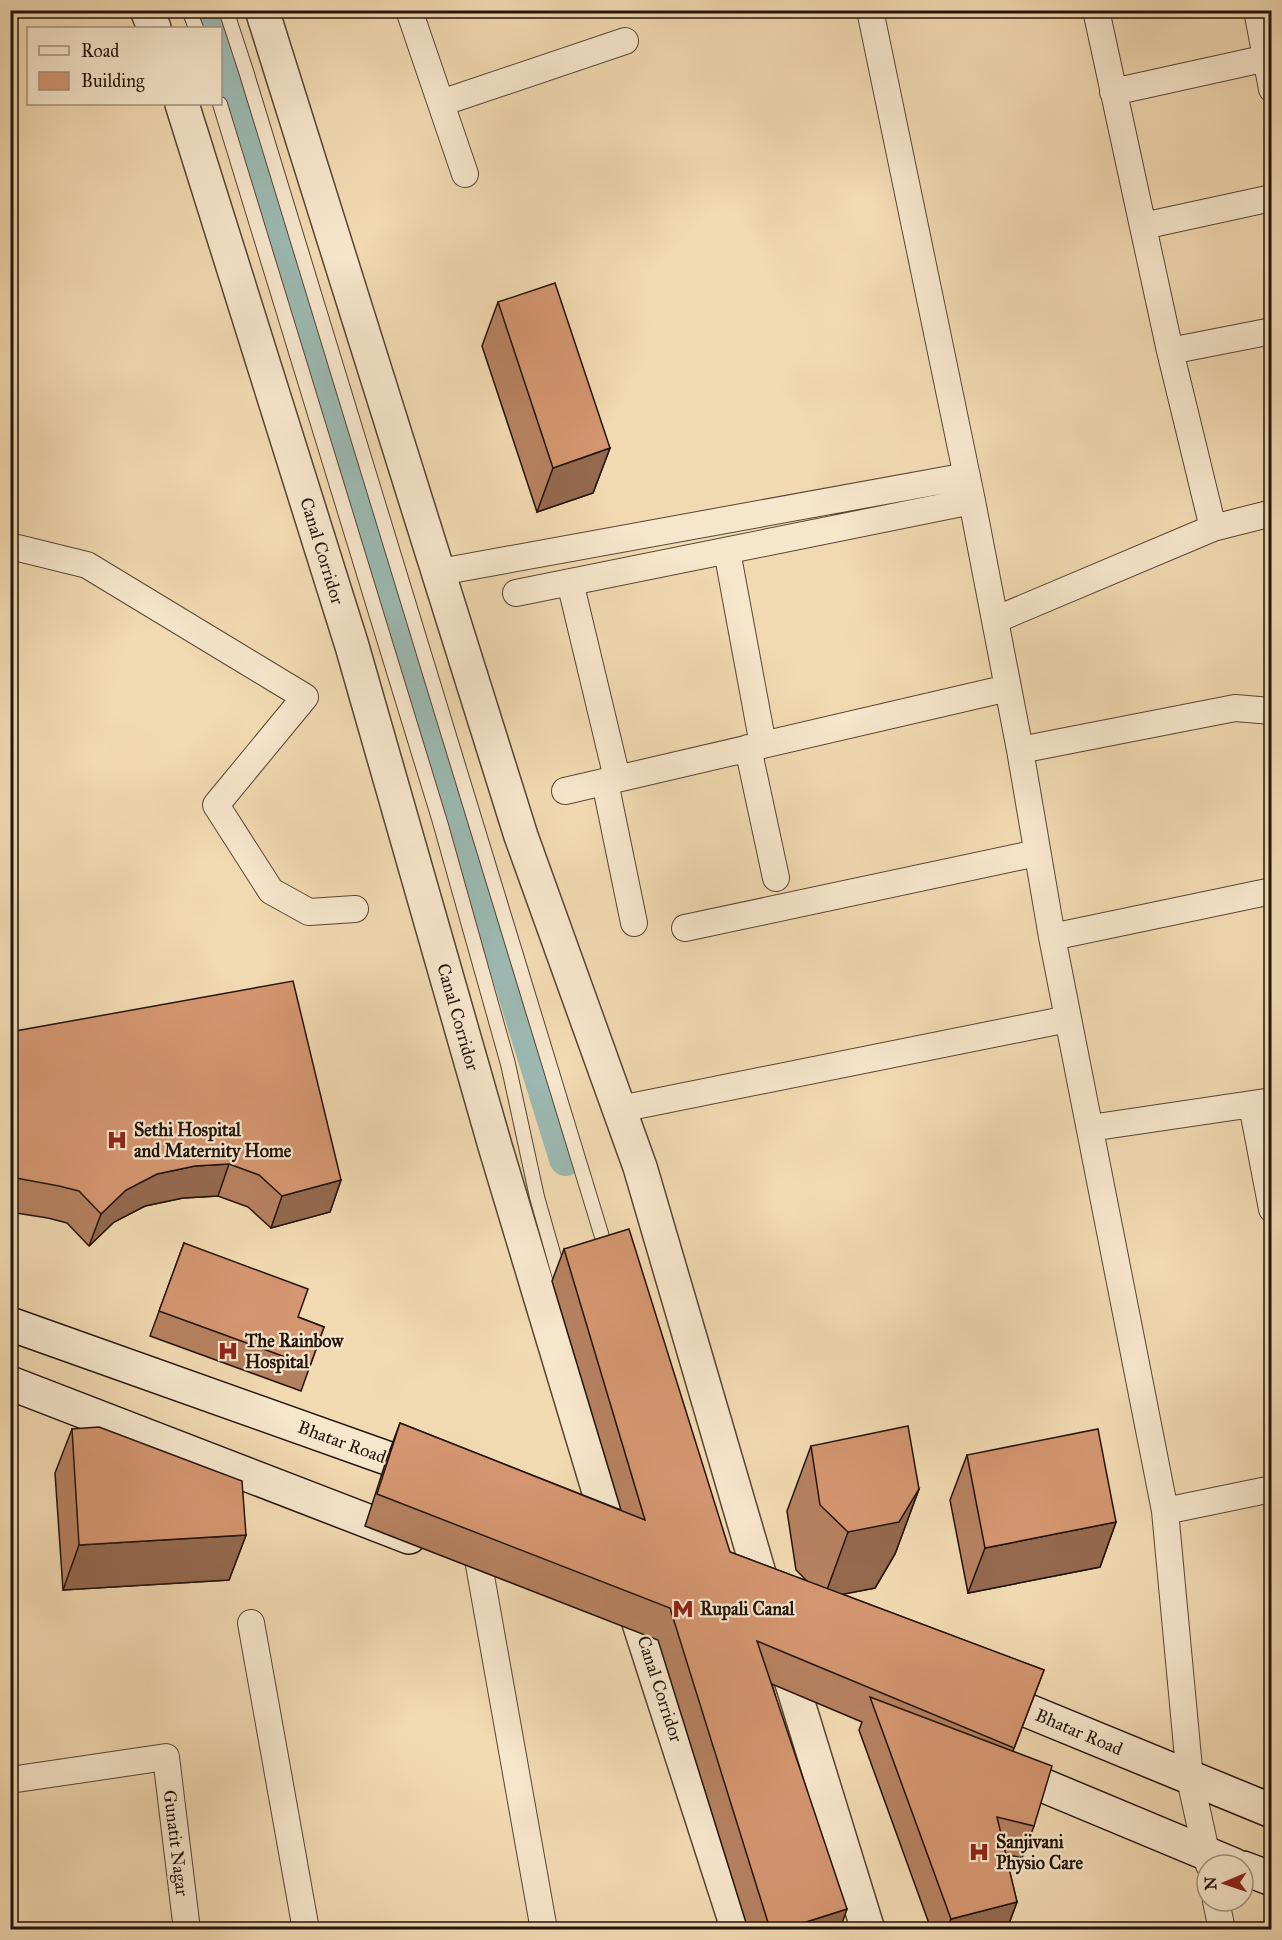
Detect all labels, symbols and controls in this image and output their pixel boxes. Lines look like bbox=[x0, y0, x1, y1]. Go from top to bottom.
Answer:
legend bbox=[27, 27, 222, 105]
text: Road bbox=[81, 40, 119, 62]
text: Building bbox=[81, 70, 145, 93]
street label: Canal Corridor bbox=[295, 495, 349, 607]
street label: Canal Corridor bbox=[432, 961, 484, 1073]
place label: Sethi Hospital and Maternity Home bbox=[134, 1119, 292, 1163]
hospital icon: Sethi Hospital and Maternity Home bbox=[105, 1128, 129, 1152]
place label: The Rainbow Hospital bbox=[244, 1330, 344, 1374]
hospital icon: The Rainbow Hospital bbox=[216, 1339, 240, 1363]
street label: Bhatar Road bbox=[295, 1416, 389, 1468]
metro station icon: Rupali Canal bbox=[671, 1597, 695, 1621]
place label: Rupali Canal bbox=[700, 1598, 796, 1621]
street label: Canal Corridor bbox=[632, 1633, 688, 1745]
street label: Bhatar Road bbox=[1032, 1704, 1126, 1760]
street label: Gunatit Nagar bbox=[158, 1789, 193, 1898]
place label: Sanjivani Physio Care bbox=[996, 1831, 1083, 1875]
hospital icon: Sanjivani Physio Care bbox=[967, 1840, 991, 1864]
north arrow bbox=[1195, 1853, 1255, 1913]
text: N bbox=[1201, 1876, 1220, 1891]

